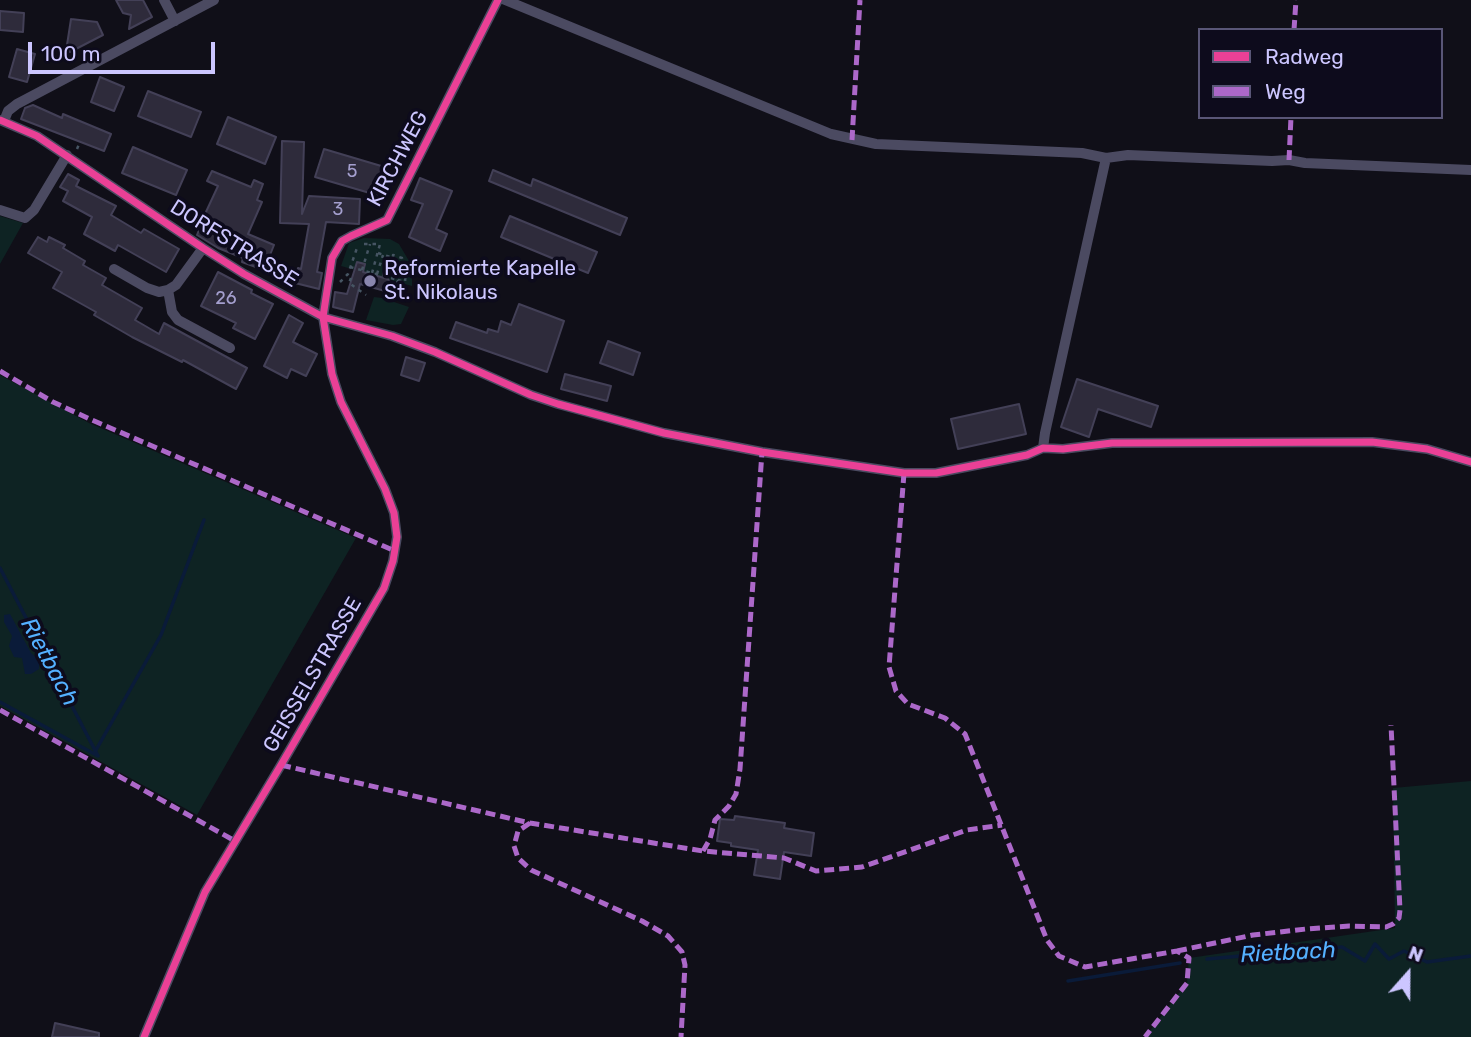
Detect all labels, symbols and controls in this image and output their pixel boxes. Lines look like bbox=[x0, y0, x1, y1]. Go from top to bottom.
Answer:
scale bar bbox=[32, 28, 219, 72]
legend bbox=[1198, 28, 1443, 119]
text: 100 m bbox=[41, 41, 100, 66]
text: Radweg bbox=[1265, 44, 1344, 69]
text: Weg bbox=[1265, 79, 1306, 104]
street label: KIRCHWEG bbox=[362, 107, 434, 211]
house number: 5 bbox=[347, 161, 357, 183]
street label: DORFSTRASSE bbox=[165, 195, 303, 293]
house number: 3 bbox=[333, 199, 343, 221]
place label: Reformierte Kapelle St. Nikolaus bbox=[384, 256, 576, 306]
marker: Reformierte Kapelle St. Nikolaus bbox=[362, 273, 378, 289]
house number: 26 bbox=[215, 288, 237, 310]
street label: GEISSELSTRASSE bbox=[258, 593, 368, 757]
water label: Rietbach bbox=[14, 613, 84, 711]
water label: Rietbach bbox=[1239, 937, 1337, 969]
north arrow bbox=[1373, 939, 1443, 1009]
text: N bbox=[1405, 941, 1426, 967]

